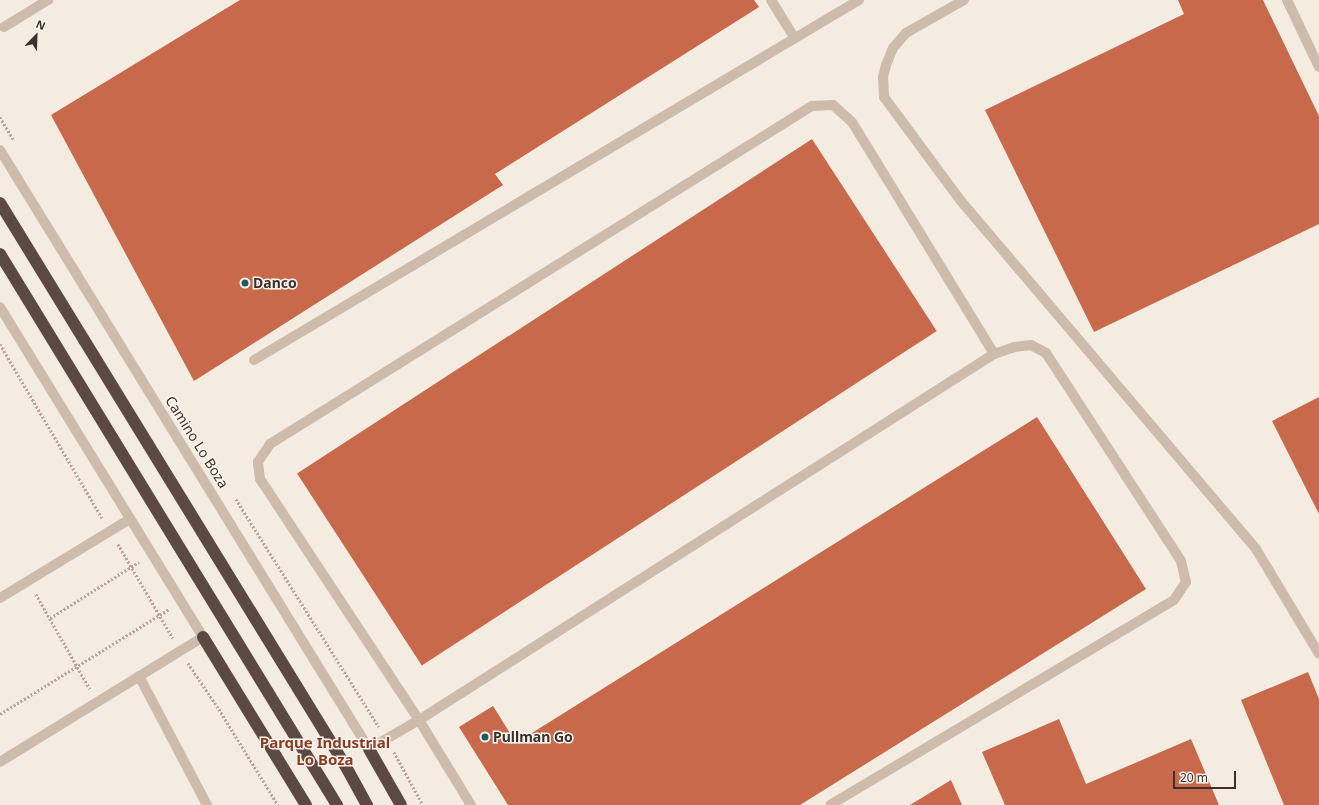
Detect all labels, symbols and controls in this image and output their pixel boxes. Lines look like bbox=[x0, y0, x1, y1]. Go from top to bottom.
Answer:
north arrow bbox=[16, 16, 56, 56]
text: N bbox=[34, 16, 48, 33]
place label: Danco bbox=[253, 275, 297, 291]
marker: Danco bbox=[240, 278, 250, 288]
street label: Camino Lo Boza bbox=[162, 393, 232, 491]
place label: Pullman Go bbox=[493, 729, 573, 745]
marker: Pullman Go bbox=[480, 732, 490, 742]
district label: Parque Industrial Lo Boza bbox=[260, 733, 390, 768]
scale bar bbox=[1175, 763, 1238, 789]
text: 20 m bbox=[1180, 769, 1208, 786]

